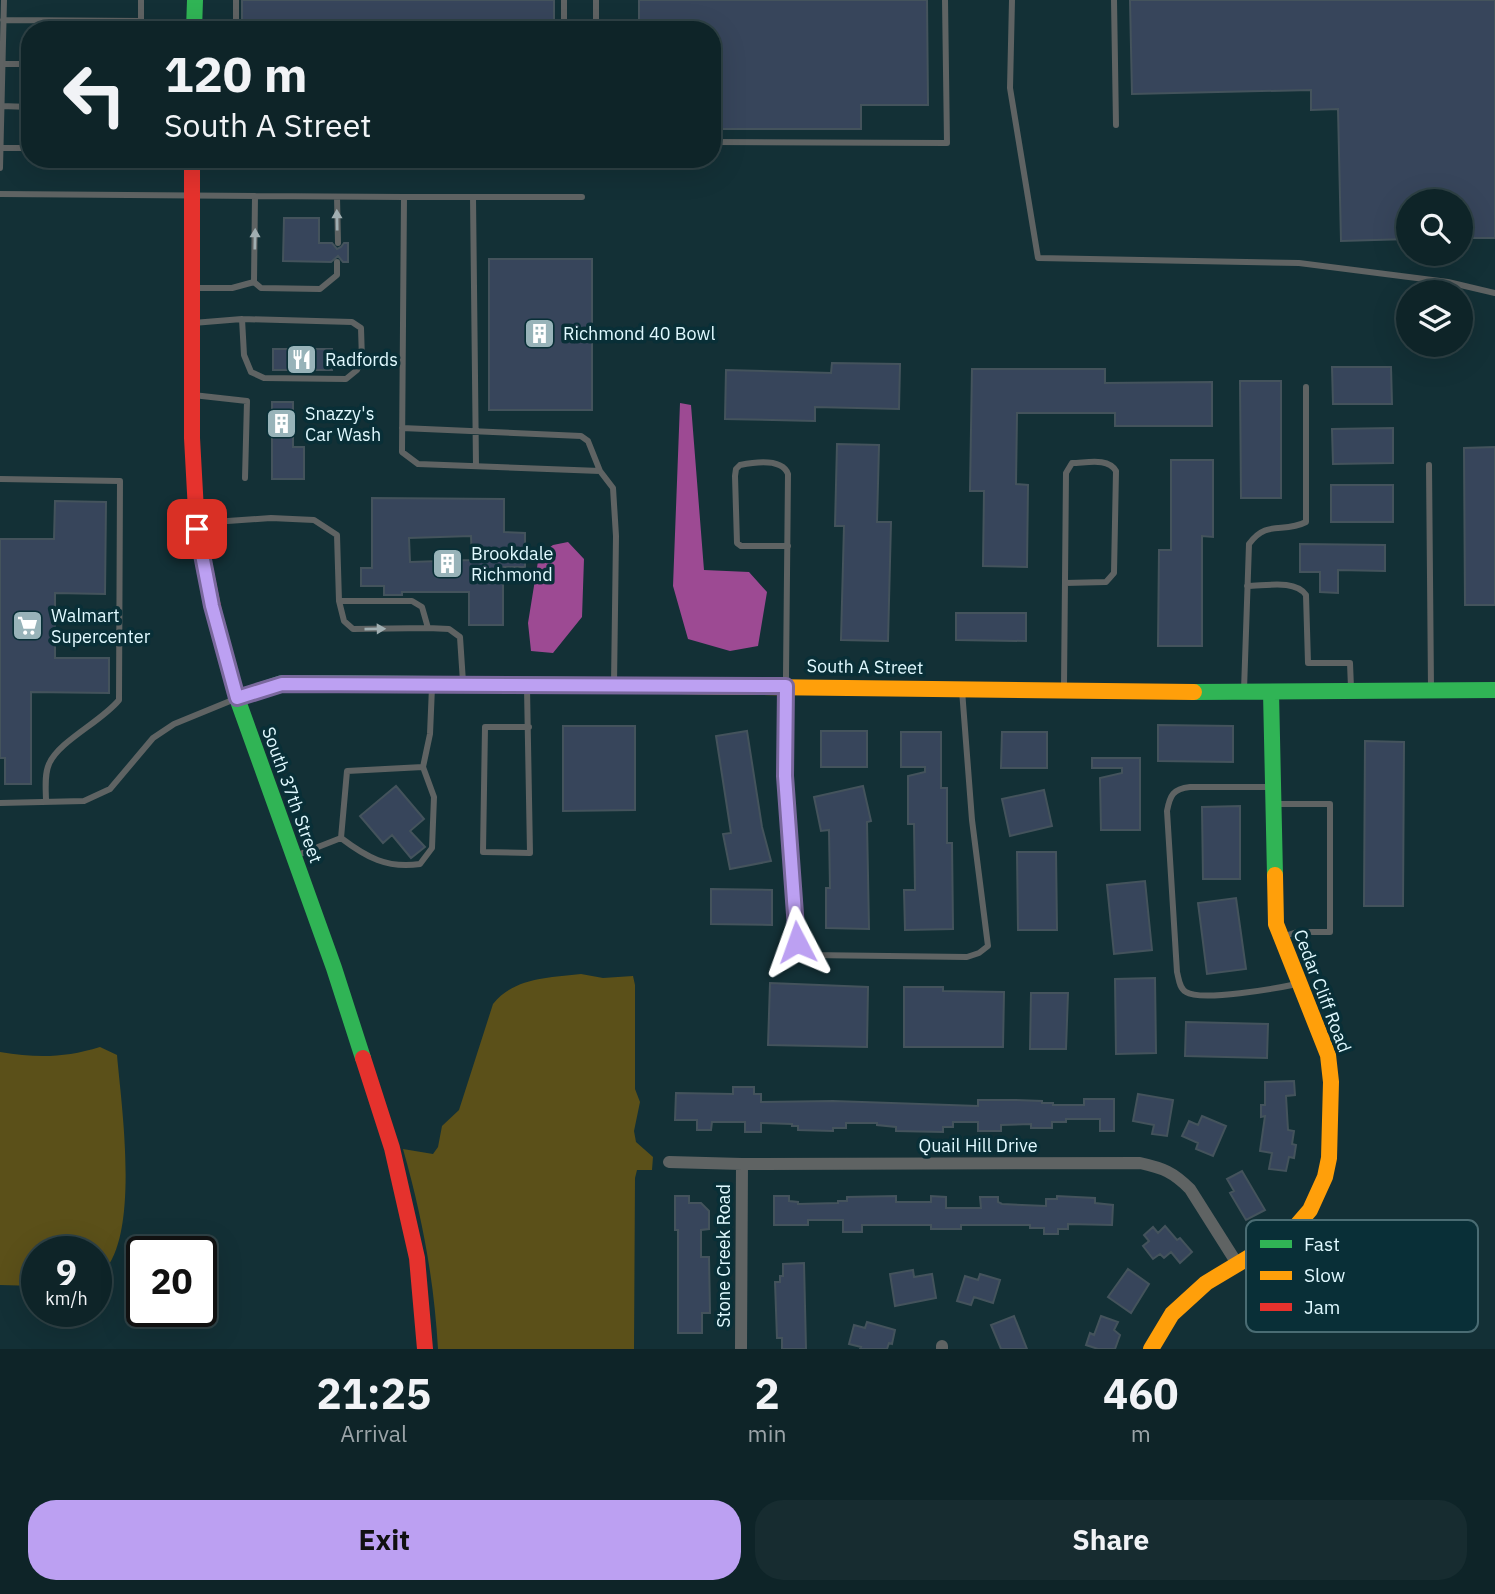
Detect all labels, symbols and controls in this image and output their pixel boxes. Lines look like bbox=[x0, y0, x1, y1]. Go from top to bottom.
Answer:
text: 120 m bbox=[164, 42, 308, 105]
icon: left bbox=[49, 49, 140, 140]
text: South A Street bbox=[164, 104, 372, 146]
map controls bbox=[1396, 189, 1473, 357]
button: search bbox=[1396, 189, 1473, 266]
one-way arrow bbox=[331, 209, 343, 231]
one-way arrow bbox=[249, 228, 260, 250]
button: layers bbox=[1396, 280, 1473, 357]
building icon: Richmond 40 Bowl bbox=[523, 317, 557, 351]
place label: Richmond 40 Bowl bbox=[563, 322, 715, 345]
restaurant icon: Radfords bbox=[285, 343, 319, 377]
place label: Radfords bbox=[325, 348, 398, 371]
place label: Snazzy's Car Wash bbox=[305, 402, 381, 446]
building icon: Snazzy's Car Wash bbox=[265, 407, 299, 441]
pin bbox=[167, 499, 227, 559]
icon: arrive bbox=[178, 510, 216, 548]
place label: Brookdale Richmond bbox=[471, 542, 554, 586]
building icon: Brookdale Richmond bbox=[431, 547, 465, 581]
place label: Walmart Supercenter bbox=[51, 604, 151, 648]
supermarket icon: Walmart Supercenter bbox=[11, 609, 45, 643]
one-way arrow bbox=[364, 623, 386, 634]
street label: South A Street bbox=[806, 654, 924, 679]
street label: South 37th Street bbox=[257, 724, 328, 866]
position arrow bbox=[760, 905, 834, 979]
street label: Cedar Cliff Road bbox=[1288, 926, 1356, 1056]
street label: Quail Hill Drive bbox=[918, 1134, 1038, 1157]
street label: Stone Creek Road bbox=[712, 1184, 735, 1328]
legend bbox=[1246, 1220, 1478, 1332]
text: Fast bbox=[1304, 1232, 1340, 1256]
speed limit sign: 20 bbox=[126, 1236, 217, 1327]
text: 9 bbox=[56, 1249, 77, 1295]
text: Slow bbox=[1304, 1263, 1345, 1287]
text: km/h bbox=[45, 1287, 88, 1310]
text: Jam bbox=[1304, 1295, 1340, 1319]
text: 21:25 bbox=[316, 1366, 431, 1421]
text: 2 bbox=[754, 1366, 780, 1421]
text: 460 bbox=[1103, 1366, 1179, 1421]
text: Arrival bbox=[340, 1418, 407, 1448]
text: min bbox=[748, 1418, 786, 1448]
text: m bbox=[1131, 1418, 1151, 1448]
button: Exit bbox=[28, 1500, 741, 1580]
button: Share bbox=[755, 1500, 1467, 1580]

